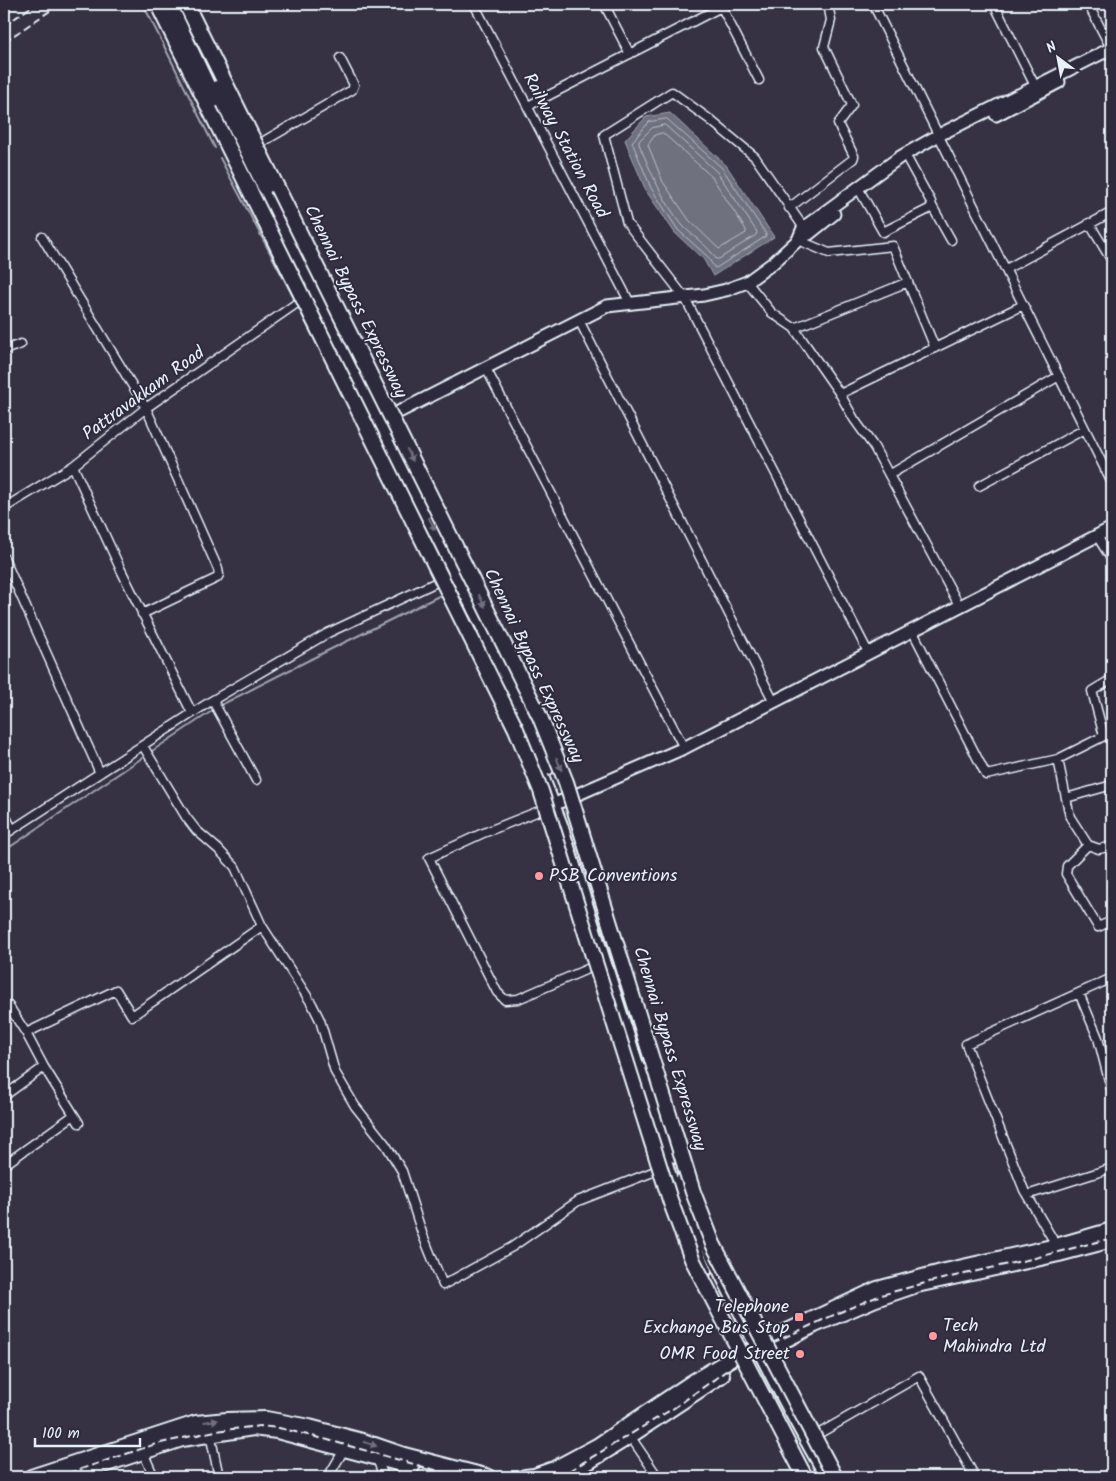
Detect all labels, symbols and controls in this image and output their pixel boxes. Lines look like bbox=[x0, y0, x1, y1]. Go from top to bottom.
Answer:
north arrow bbox=[1034, 32, 1084, 82]
text: N bbox=[1042, 36, 1061, 59]
street label: Railway Station Road bbox=[514, 68, 616, 225]
street label: Chennai Bypass Expressway bbox=[295, 200, 415, 404]
street label: Pattravakkam Road bbox=[77, 339, 212, 449]
one-way arrow bbox=[405, 448, 414, 463]
one-way arrow bbox=[428, 517, 436, 531]
street label: Chennai Bypass Expressway bbox=[475, 564, 591, 769]
one-way arrow bbox=[478, 594, 486, 608]
one-way arrow bbox=[555, 756, 563, 771]
place label: PSB Conventions bbox=[549, 862, 678, 891]
marker: PSB Conventions bbox=[533, 870, 545, 882]
street label: Chennai Bypass Expressway bbox=[624, 943, 714, 1155]
place label: Telephone Exchange Bus Stop bbox=[643, 1293, 789, 1343]
marker: Telephone Exchange Bus Stop bbox=[793, 1311, 805, 1323]
place label: Tech Mahindra Ltd bbox=[943, 1312, 1047, 1362]
marker: Tech Mahindra Ltd bbox=[927, 1330, 939, 1342]
place label: OMR Food Street bbox=[659, 1340, 791, 1369]
marker: OMR Food Street bbox=[794, 1348, 806, 1360]
scale bar bbox=[35, 1416, 140, 1448]
one-way arrow bbox=[203, 1417, 219, 1425]
text: 100 m bbox=[42, 1422, 80, 1446]
one-way arrow bbox=[363, 1440, 378, 1448]

